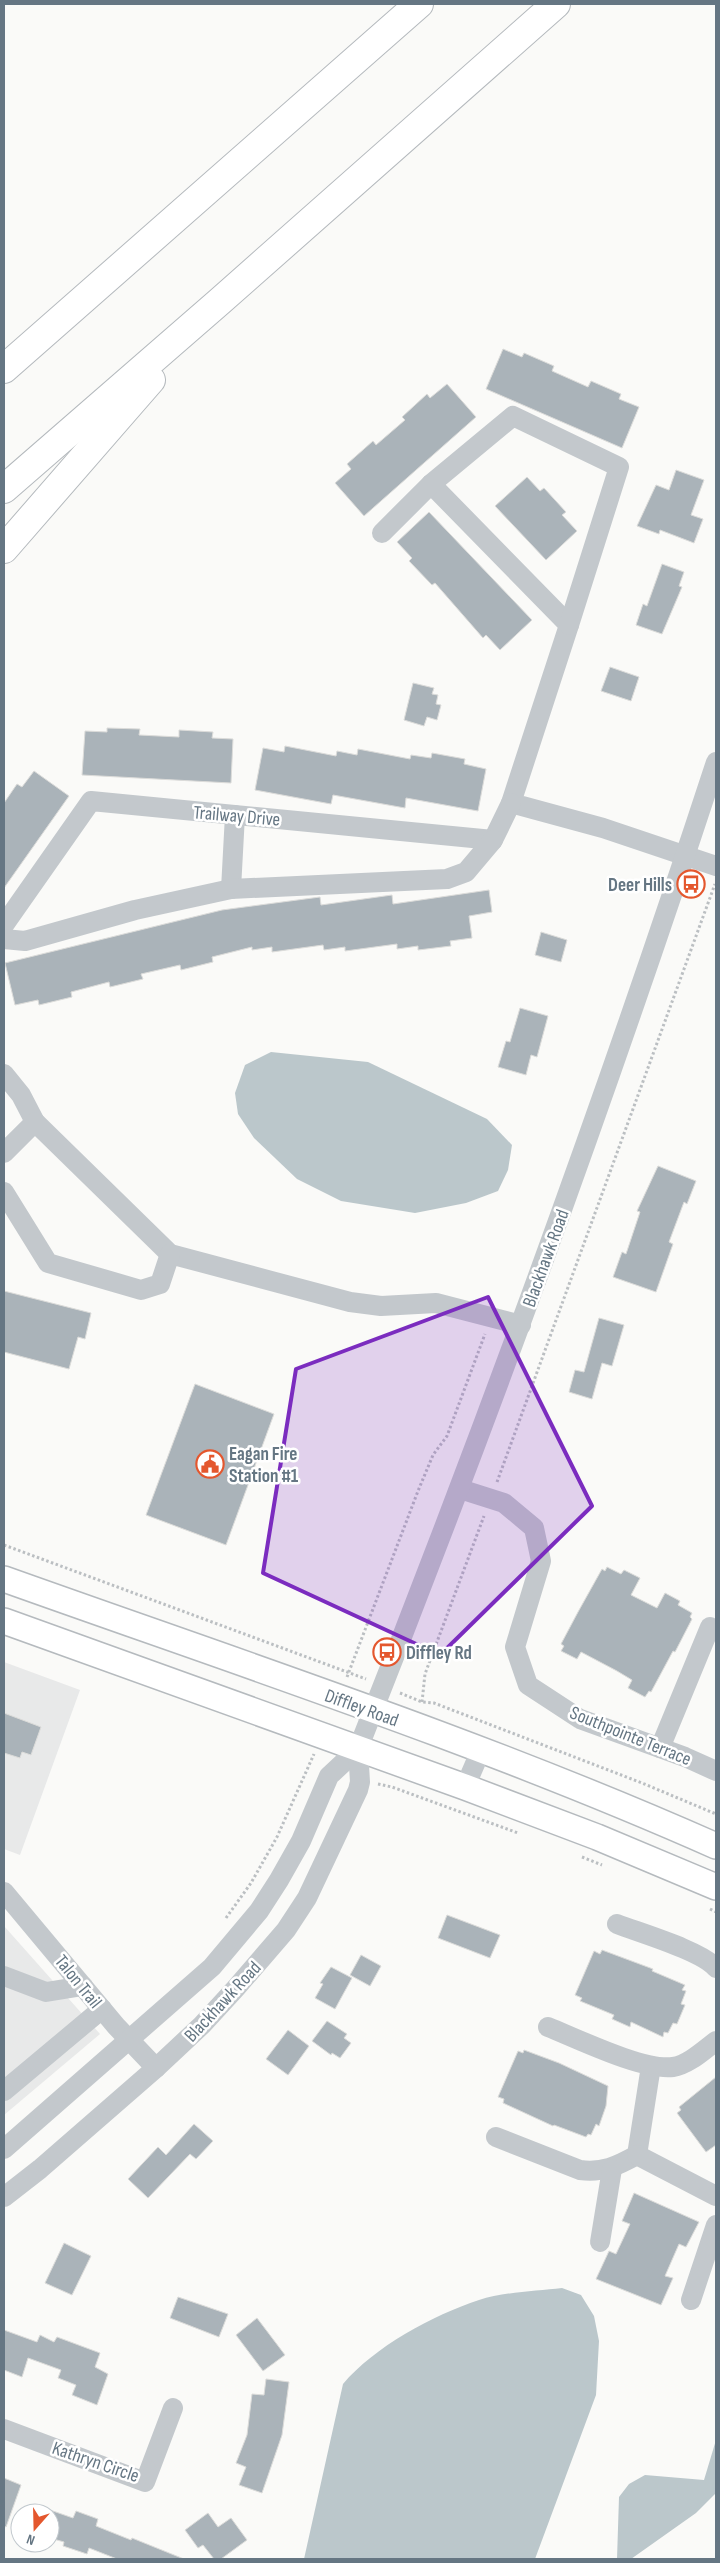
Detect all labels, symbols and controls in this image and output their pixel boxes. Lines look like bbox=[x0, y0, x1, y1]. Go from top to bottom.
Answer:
street label: Trailway Drive bbox=[193, 801, 281, 832]
bus stop icon: Deer Hills bbox=[676, 869, 706, 899]
place label: Deer Hills bbox=[608, 874, 672, 897]
street label: Blackhawk Road bbox=[518, 1207, 575, 1310]
place label: Eagan Fire Station #1 bbox=[229, 1443, 299, 1488]
public building icon: Eagan Fire Station #1 bbox=[195, 1449, 225, 1479]
bus stop icon: Diffley Rd bbox=[372, 1637, 402, 1667]
place label: Diffley Rd bbox=[406, 1642, 472, 1665]
street label: Diffley Road bbox=[321, 1684, 402, 1732]
street label: Southpointe Terrace bbox=[566, 1702, 695, 1771]
street label: Talon Trail bbox=[49, 1951, 106, 2013]
street label: Blackhawk Road bbox=[180, 1957, 266, 2047]
street label: Kathryn Circle bbox=[49, 2437, 142, 2488]
north arrow bbox=[10, 2503, 60, 2553]
text: N bbox=[24, 2530, 37, 2549]

